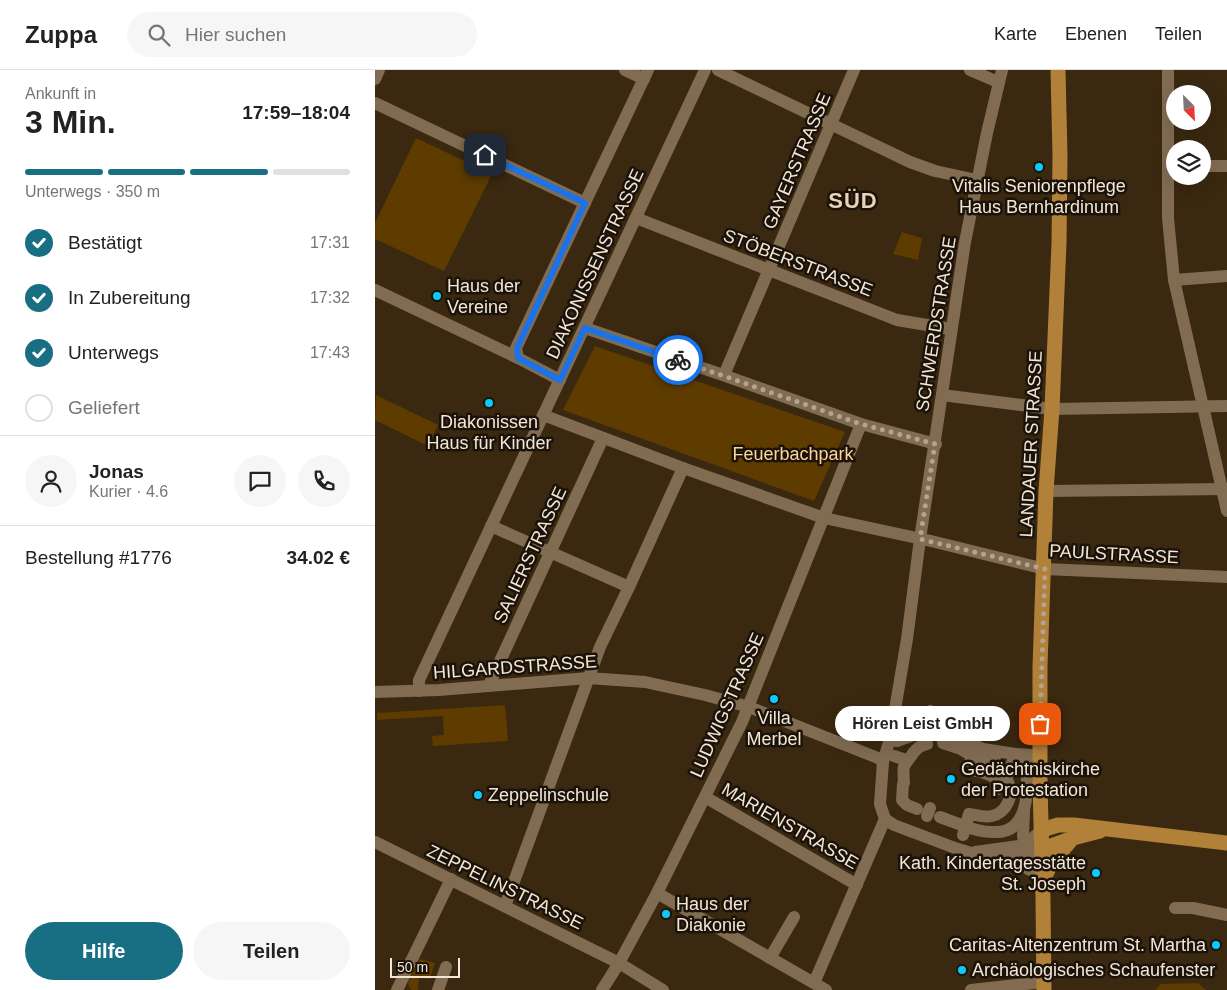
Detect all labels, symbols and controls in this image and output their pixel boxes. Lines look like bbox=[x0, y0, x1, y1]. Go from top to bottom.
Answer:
search box bbox=[127, 12, 477, 57]
text: Zuppa bbox=[25, 21, 97, 48]
icon: search bbox=[145, 21, 173, 49]
text: Hier suchen bbox=[185, 24, 286, 45]
text: Karte bbox=[994, 24, 1037, 44]
text: Ebenen bbox=[1065, 24, 1127, 44]
text: Teilen bbox=[1155, 24, 1202, 44]
text: Ankunft in bbox=[25, 85, 96, 102]
north arrow bbox=[1166, 85, 1211, 130]
map controls bbox=[1166, 85, 1211, 185]
street label: GAYERSTRASSE bbox=[759, 90, 835, 232]
text: 17:59–18:04 bbox=[242, 102, 350, 123]
text: 3 Min. bbox=[25, 104, 116, 140]
pin bbox=[464, 134, 506, 176]
button: layers bbox=[1166, 140, 1211, 185]
icon: home bbox=[471, 141, 499, 169]
marker: Vitalis Seniorenpflege Haus Bernhardinum bbox=[1033, 161, 1045, 173]
street label: DIAKONISSENSTRASSE bbox=[542, 166, 648, 362]
place label: Vitalis Seniorenpflege Haus Bernhardinum bbox=[952, 176, 1126, 217]
text: Unterwegs · 350 m bbox=[25, 183, 160, 200]
district label: SÜD bbox=[828, 188, 878, 213]
street label: STÖBERSTRASSE bbox=[721, 225, 875, 301]
icon: check bbox=[25, 229, 53, 257]
text: Bestätigt bbox=[68, 232, 142, 253]
text: 17:31 bbox=[310, 234, 350, 251]
street label: SCHWERDSTRASSE bbox=[912, 235, 960, 413]
place label: Haus der Vereine bbox=[447, 276, 520, 317]
icon: check bbox=[25, 284, 53, 312]
text: In Zubereitung bbox=[68, 287, 191, 308]
text: 17:32 bbox=[310, 289, 350, 306]
marker: Haus der Vereine bbox=[431, 290, 443, 302]
courier bbox=[653, 335, 703, 385]
icon: check bbox=[25, 339, 53, 367]
text: Unterwegs bbox=[68, 342, 159, 363]
text: 17:43 bbox=[310, 344, 350, 361]
icon: bike bbox=[664, 346, 692, 374]
street label: LANDAUER STRASSE bbox=[1016, 350, 1046, 538]
text: Geliefert bbox=[68, 397, 140, 418]
marker: Diakonissen Haus für Kinder bbox=[483, 397, 495, 409]
place label: Diakonissen Haus für Kinder bbox=[426, 412, 552, 453]
park label: Feuerbachpark bbox=[732, 444, 855, 464]
button: person bbox=[25, 455, 77, 507]
button: chat bbox=[234, 455, 286, 507]
button: phone bbox=[298, 455, 350, 507]
text: Jonas bbox=[89, 461, 144, 482]
text: Kurier · 4.6 bbox=[89, 483, 168, 500]
street label: SALIERSTRASSE bbox=[490, 484, 570, 626]
street label: PAULSTRASSE bbox=[1049, 541, 1179, 567]
text: Bestellung #1776 bbox=[25, 547, 172, 568]
text: 34.02 € bbox=[287, 547, 350, 568]
street label: LUDWIGSTRASSE bbox=[686, 630, 768, 780]
street label: HILGARDSTRASSE bbox=[432, 651, 598, 683]
marker: Villa Merbel bbox=[768, 693, 780, 705]
pin bbox=[1019, 703, 1061, 745]
callout: Hören Leist GmbH bbox=[835, 706, 1010, 742]
place label: Villa Merbel bbox=[746, 708, 802, 749]
icon: bag bbox=[1026, 710, 1054, 738]
text: Hören Leist GmbH bbox=[852, 715, 993, 732]
place label: Gedächtniskirche der Protestation bbox=[961, 759, 1100, 800]
marker: Gedächtniskirche der Protestation bbox=[945, 773, 957, 785]
street label: MARIENSTRASSE bbox=[718, 779, 862, 873]
place label: Zeppelinschule bbox=[488, 785, 609, 805]
marker: Zeppelinschule bbox=[472, 789, 484, 801]
street label: ZEPPELINSTRASSE bbox=[424, 841, 586, 933]
place label: Kath. Kindertagesstätte St. Joseph bbox=[899, 853, 1086, 894]
marker: Kath. Kindertagesstätte St. Joseph bbox=[1090, 867, 1102, 879]
place label: Haus der Diakonie bbox=[676, 894, 749, 935]
marker: Haus der Diakonie bbox=[660, 908, 672, 920]
button: Hilfe bbox=[25, 922, 183, 980]
button: Teilen bbox=[193, 922, 350, 980]
place label: Caritas-Altenzentrum St. Martha bbox=[949, 935, 1207, 955]
marker: Caritas-Altenzentrum St. Martha bbox=[1210, 939, 1222, 951]
scale bar bbox=[390, 955, 460, 978]
text: 50 m bbox=[397, 959, 428, 975]
place label: Archäologisches Schaufenster bbox=[972, 960, 1215, 980]
marker: Archäologisches Schaufenster bbox=[956, 964, 968, 976]

